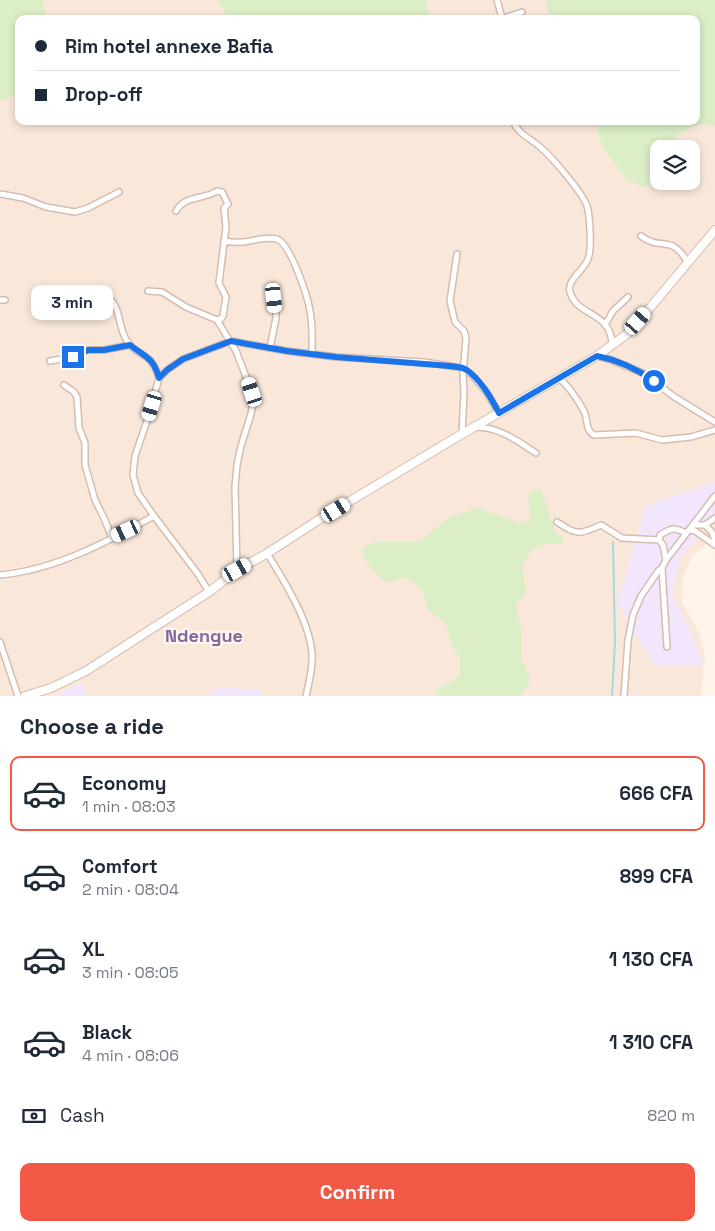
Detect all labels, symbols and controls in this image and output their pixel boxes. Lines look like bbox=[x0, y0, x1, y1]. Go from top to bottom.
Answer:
text: Rim hotel annexe Bafia bbox=[65, 34, 273, 59]
text: Drop-off bbox=[65, 82, 143, 107]
map controls bbox=[650, 140, 700, 190]
button: layers bbox=[650, 140, 700, 190]
car bbox=[264, 282, 283, 314]
callout: 3 min bbox=[32, 284, 114, 320]
text: 3 min bbox=[51, 292, 93, 313]
car bbox=[622, 305, 653, 337]
route end bbox=[62, 346, 84, 368]
route start bbox=[643, 370, 665, 392]
car bbox=[240, 375, 263, 409]
car bbox=[140, 389, 163, 423]
car bbox=[319, 496, 352, 524]
car bbox=[109, 518, 142, 544]
car bbox=[220, 556, 253, 584]
district label: Ndengue bbox=[165, 624, 243, 647]
text: Choose a ride bbox=[20, 712, 164, 740]
icon: car bbox=[22, 771, 67, 816]
text: Economy bbox=[82, 771, 166, 796]
text: 666 CFA bbox=[619, 781, 693, 806]
text: 1 min · 08:03 bbox=[82, 796, 176, 817]
icon: car bbox=[22, 854, 67, 899]
text: Comfort bbox=[82, 854, 158, 879]
text: 899 CFA bbox=[620, 864, 693, 889]
text: 2 min · 08:04 bbox=[82, 879, 179, 900]
icon: car bbox=[22, 937, 67, 982]
text: XL bbox=[82, 937, 105, 962]
text: 1 130 CFA bbox=[609, 947, 693, 972]
text: 3 min · 08:05 bbox=[82, 962, 179, 983]
icon: car bbox=[22, 1020, 67, 1065]
text: Black bbox=[82, 1020, 132, 1045]
text: 1 310 CFA bbox=[609, 1030, 693, 1055]
text: 4 min · 08:06 bbox=[82, 1045, 179, 1066]
icon: cash bbox=[20, 1102, 48, 1130]
text: Cash bbox=[60, 1103, 105, 1128]
text: 820 m bbox=[647, 1105, 695, 1126]
button: Confirm bbox=[20, 1163, 695, 1221]

